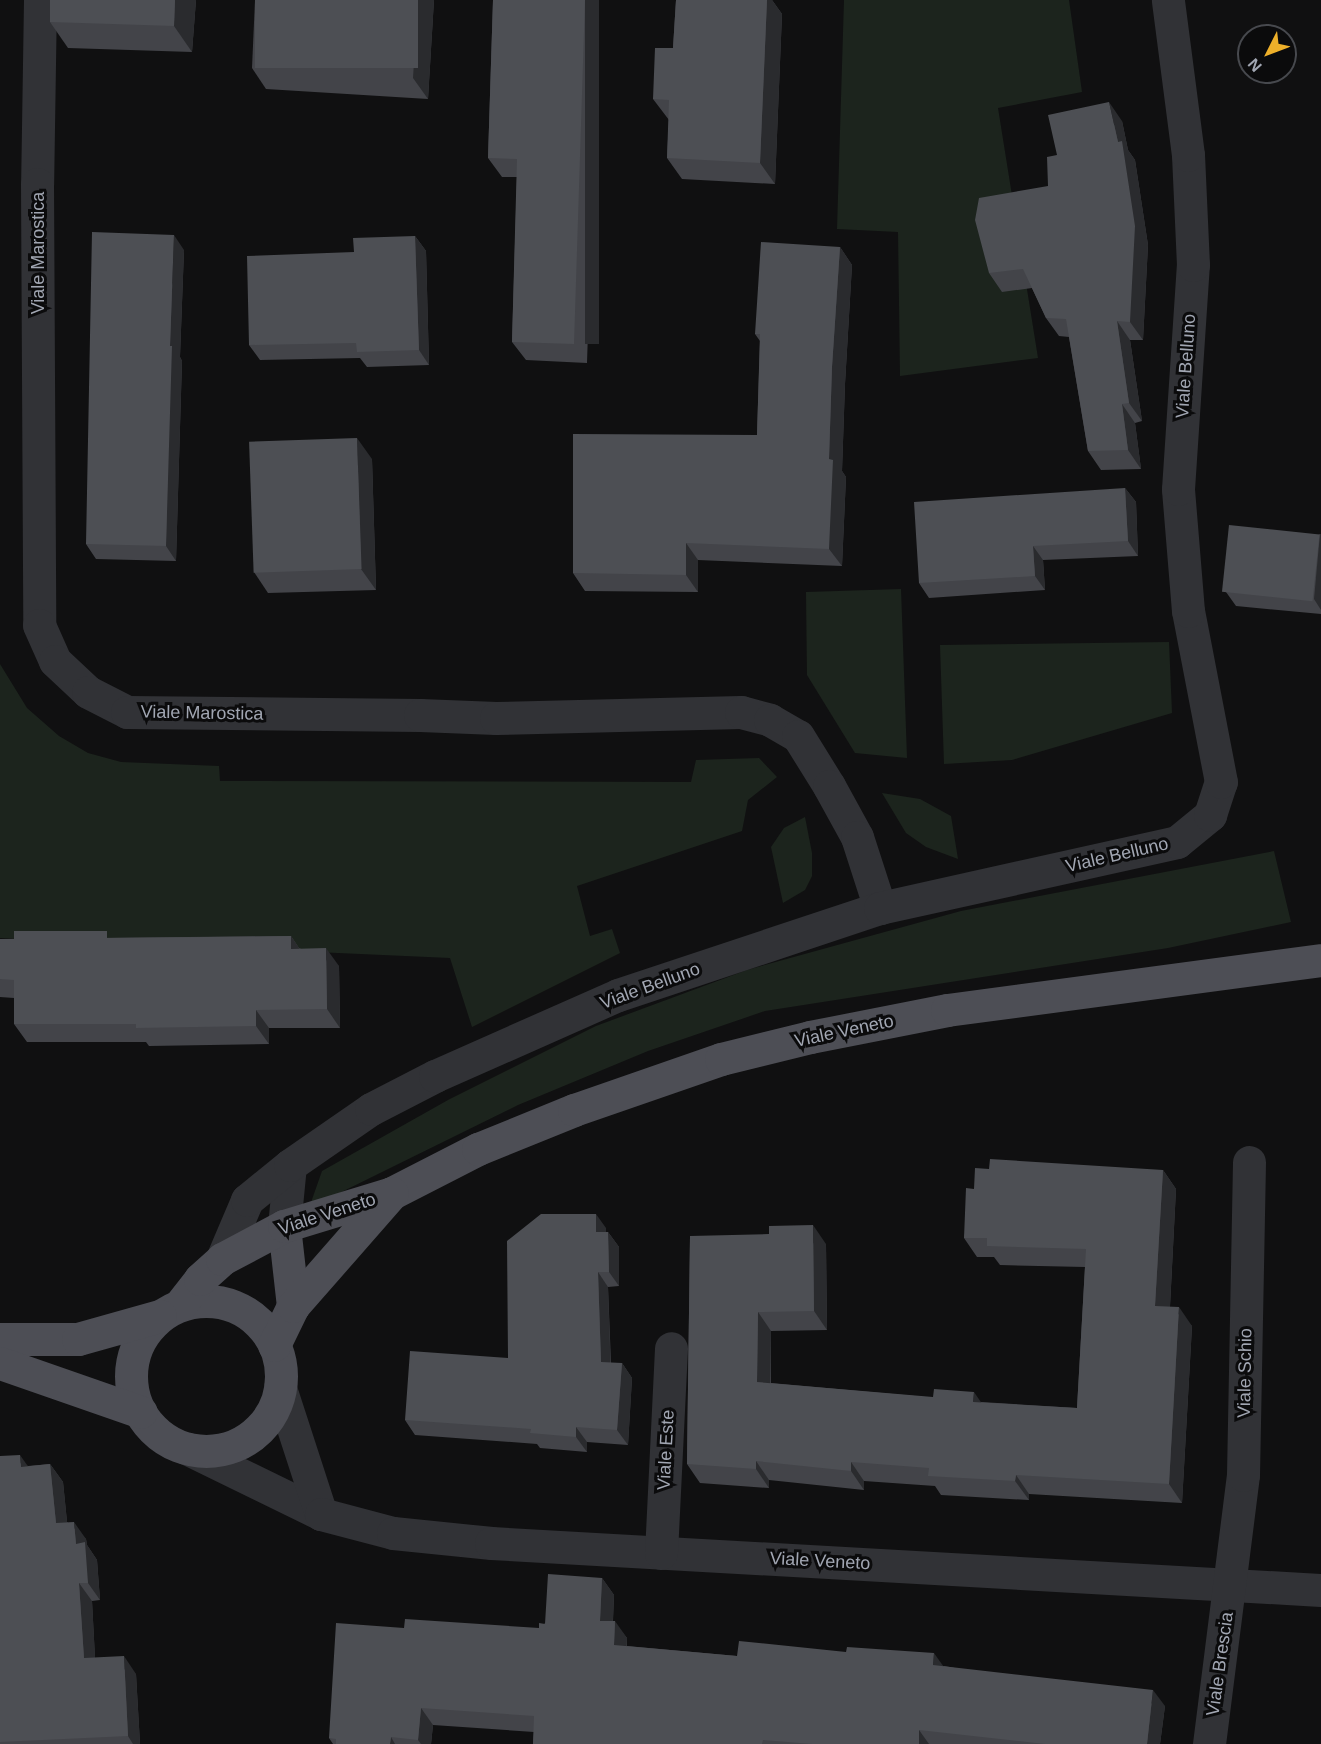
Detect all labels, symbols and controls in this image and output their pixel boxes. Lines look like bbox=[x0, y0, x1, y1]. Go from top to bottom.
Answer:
north arrow bbox=[1237, 24, 1297, 84]
text: N bbox=[1245, 55, 1265, 75]
street label: Viale Marostica bbox=[27, 192, 49, 314]
street label: Viale Belluno bbox=[1172, 313, 1200, 419]
street label: Viale Marostica bbox=[140, 701, 264, 725]
street label: Viale Belluno bbox=[1064, 833, 1170, 877]
street label: Viale Belluno bbox=[597, 958, 703, 1014]
street label: Viale Veneto bbox=[792, 1010, 896, 1052]
street label: Viale Veneto bbox=[276, 1188, 378, 1240]
street label: Viale Schio bbox=[1233, 1328, 1257, 1418]
street label: Viale Este bbox=[653, 1409, 679, 1491]
street label: Viale Veneto bbox=[769, 1548, 871, 1574]
street label: Viale Brescia bbox=[1202, 1611, 1238, 1717]

